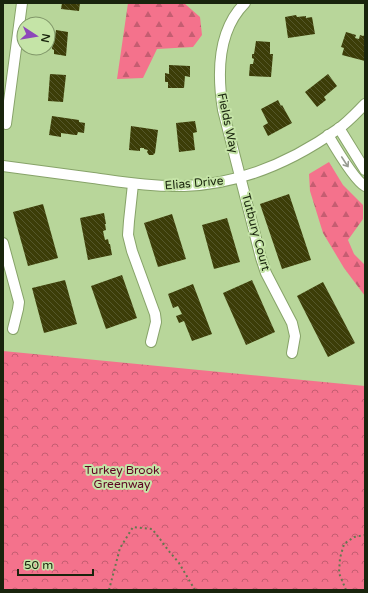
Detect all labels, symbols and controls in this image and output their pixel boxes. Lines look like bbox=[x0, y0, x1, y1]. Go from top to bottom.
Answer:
north arrow bbox=[16, 16, 56, 56]
text: N bbox=[38, 32, 53, 44]
street label: Fields Way bbox=[215, 92, 241, 155]
one-way arrow bbox=[341, 156, 349, 167]
street label: Elias Drive bbox=[164, 173, 224, 193]
street label: Tutbury Court bbox=[239, 192, 273, 273]
park label: Turkey Brook Greenway bbox=[84, 463, 160, 491]
scale bar bbox=[18, 551, 93, 577]
text: 50 m bbox=[24, 558, 53, 572]

